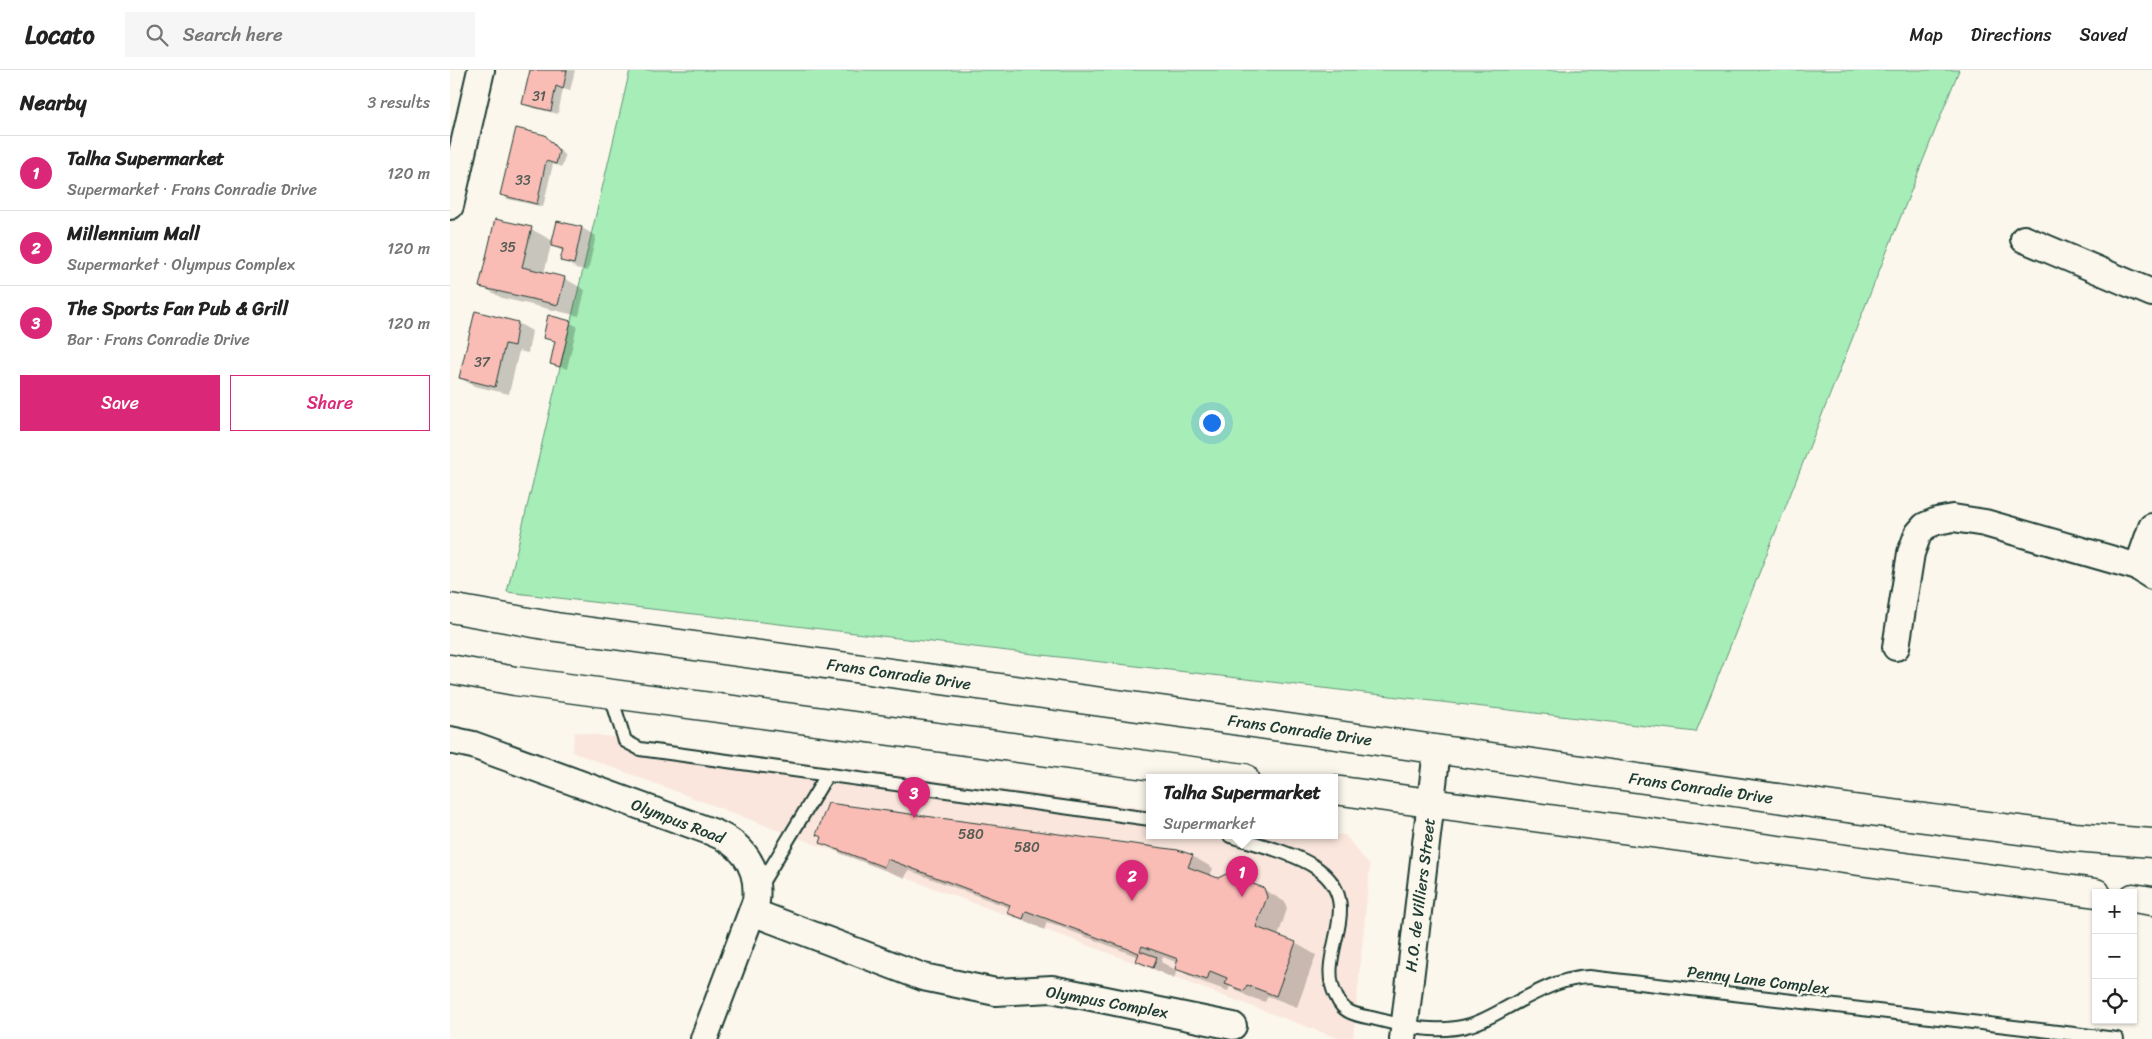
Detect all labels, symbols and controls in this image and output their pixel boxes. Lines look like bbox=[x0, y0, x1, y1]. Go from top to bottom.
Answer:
search box bbox=[125, 12, 475, 57]
text: Locato bbox=[25, 14, 95, 56]
text: Search here bbox=[183, 18, 283, 51]
text: Map bbox=[1910, 19, 1943, 51]
text: Directions bbox=[1971, 19, 2052, 51]
text: Saved bbox=[2080, 19, 2127, 51]
icon: search bbox=[143, 21, 171, 49]
text: Nearby bbox=[20, 84, 86, 122]
house number: 31 bbox=[532, 84, 546, 109]
text: 3 results bbox=[367, 88, 430, 117]
text: Talha Supermarket bbox=[67, 142, 224, 175]
text: 1 bbox=[33, 159, 39, 188]
text: 120 m bbox=[387, 159, 430, 188]
house number: 33 bbox=[515, 168, 531, 193]
text: Supermarket · Frans Conradie Drive bbox=[67, 175, 317, 204]
text: Millennium Mall bbox=[67, 217, 200, 250]
text: 2 bbox=[31, 234, 41, 263]
text: 120 m bbox=[387, 234, 430, 263]
house number: 35 bbox=[500, 235, 517, 260]
text: Supermarket · Olympus Complex bbox=[67, 250, 295, 279]
text: The Sports Fan Pub & Grill bbox=[67, 292, 288, 325]
text: 3 bbox=[32, 309, 40, 338]
text: 120 m bbox=[387, 309, 430, 338]
text: Bar · Frans Conradie Drive bbox=[67, 325, 250, 354]
house number: 37 bbox=[474, 350, 491, 375]
button: Save bbox=[20, 375, 220, 431]
button: Share bbox=[230, 375, 430, 431]
your location bbox=[1199, 410, 1225, 436]
street label: Frans Conradie Drive bbox=[825, 650, 973, 698]
street label: Frans Conradie Drive bbox=[1226, 706, 1374, 754]
street label: Frans Conradie Drive bbox=[1627, 764, 1775, 812]
popup bbox=[1146, 774, 1338, 839]
text: Talha Supermarket bbox=[1163, 776, 1321, 809]
pin: 3 bbox=[898, 777, 930, 818]
street label: Olympus Road bbox=[627, 790, 731, 853]
text: Supermarket bbox=[1163, 809, 1255, 838]
street label: H.O. de Villiers Street bbox=[1396, 816, 1444, 974]
house number: 580 bbox=[958, 822, 984, 847]
house number: 580 bbox=[1014, 835, 1040, 860]
pin: 1 bbox=[1226, 856, 1258, 897]
pin: 2 bbox=[1116, 860, 1148, 901]
map controls bbox=[2092, 889, 2137, 1024]
button: + bbox=[2092, 889, 2137, 934]
button: − bbox=[2092, 934, 2137, 979]
street label: Penny Lane Complex bbox=[1685, 957, 1831, 1003]
street label: Olympus Complex bbox=[1044, 977, 1171, 1027]
button: locate bbox=[2092, 979, 2137, 1024]

